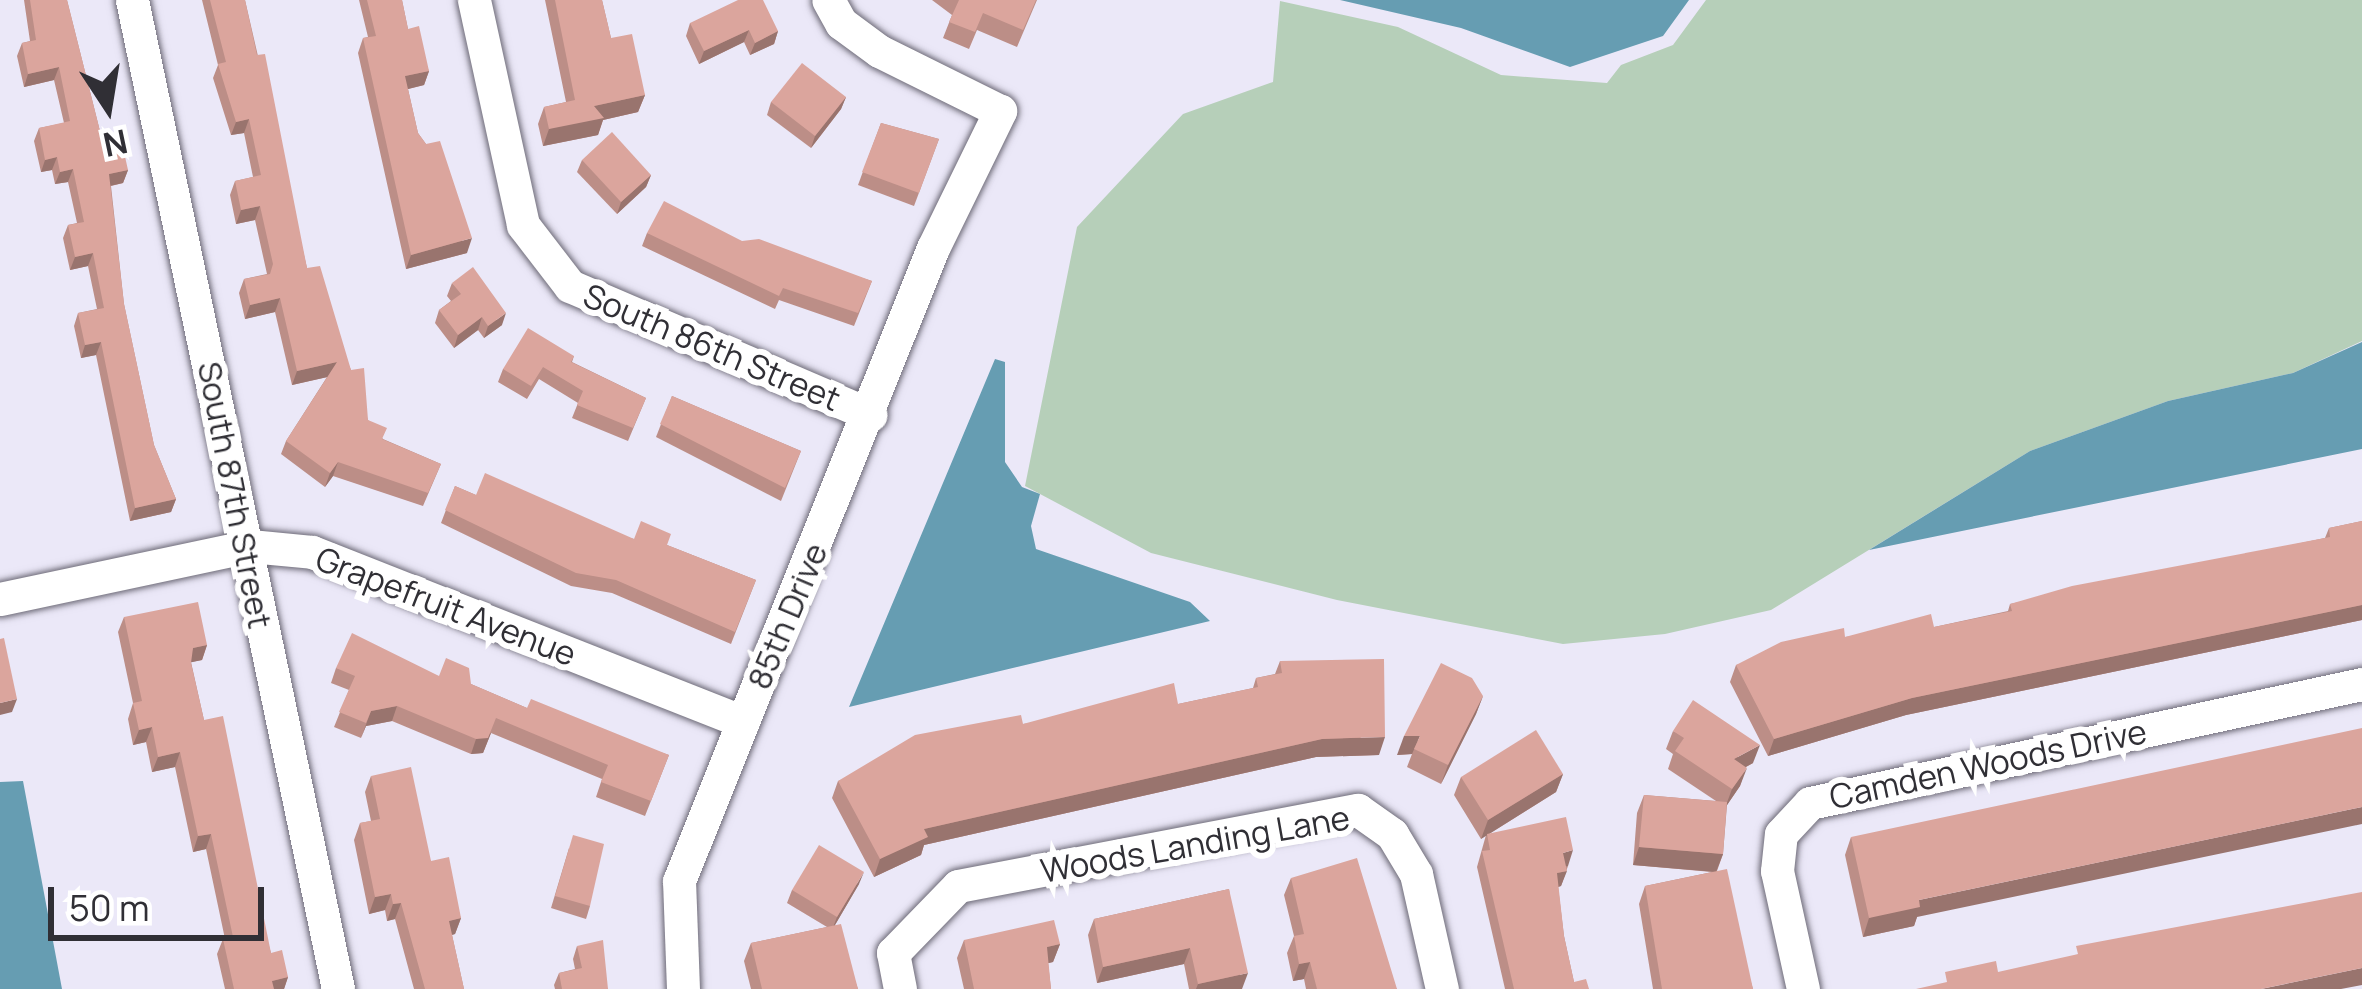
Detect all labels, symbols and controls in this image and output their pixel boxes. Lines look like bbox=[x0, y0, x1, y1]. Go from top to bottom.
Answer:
north arrow bbox=[48, 48, 168, 168]
text: N bbox=[99, 119, 132, 168]
street label: South 86th Street bbox=[578, 275, 846, 419]
street label: South 87th Street bbox=[190, 358, 280, 632]
street label: 85th Drive bbox=[739, 537, 835, 695]
street label: Grapefruit Avenue bbox=[310, 538, 582, 674]
street label: Camden Woods Drive bbox=[1826, 711, 2150, 817]
street label: Woods Landing Lane bbox=[1037, 797, 1353, 891]
scale bar bbox=[54, 863, 270, 937]
text: 50 m bbox=[69, 883, 149, 932]

